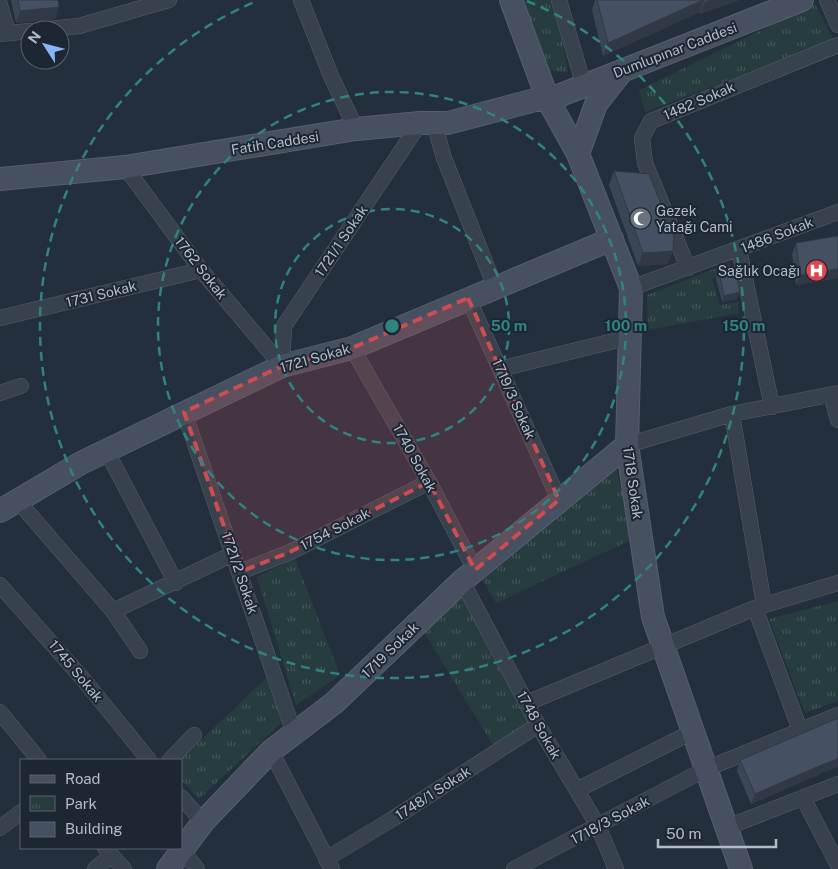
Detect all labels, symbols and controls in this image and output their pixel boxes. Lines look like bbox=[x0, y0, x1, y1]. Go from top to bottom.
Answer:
street label: Dumlupınar Caddesi bbox=[611, 19, 739, 81]
north arrow bbox=[20, 20, 70, 70]
text: N bbox=[25, 28, 44, 46]
street label: 1482 Sokak bbox=[661, 79, 737, 123]
street label: Fatih Caddesi bbox=[230, 128, 320, 158]
street label: 1721/1 Sokak bbox=[311, 202, 371, 280]
place label: Gezek Yatağı Cami bbox=[656, 203, 733, 235]
mosque icon: Gezek Yatağı Cami bbox=[628, 207, 652, 231]
street label: 1486 Sokak bbox=[739, 214, 816, 256]
street label: 1762 Sokak bbox=[172, 234, 230, 303]
hospital icon: Sağlık Ocağı bbox=[804, 259, 828, 283]
place label: Sağlık Ocağı bbox=[718, 263, 800, 279]
street label: 1731 Sokak bbox=[64, 277, 138, 311]
centre of rings bbox=[383, 317, 401, 335]
text: 50 m bbox=[491, 317, 527, 334]
text: 100 m bbox=[605, 317, 647, 334]
text: 150 m bbox=[722, 317, 766, 334]
street label: 1721 Sokak bbox=[278, 340, 352, 376]
street label: 1719/3 Sokak bbox=[489, 356, 539, 442]
street label: 1740 Sokak bbox=[390, 421, 440, 495]
street label: 1718 Sokak bbox=[620, 446, 646, 520]
street label: 1754 Sokak bbox=[298, 505, 373, 553]
street label: 1721/2 Sokak bbox=[219, 530, 262, 616]
street label: 1719 Sokak bbox=[358, 619, 422, 681]
street label: 1745 Sokak bbox=[46, 637, 106, 705]
street label: 1748 Sokak bbox=[514, 688, 564, 762]
legend bbox=[20, 759, 182, 849]
street label: 1748/1 Sokak bbox=[393, 763, 474, 823]
text: Road bbox=[65, 770, 101, 787]
street label: 1718/3 Sokak bbox=[568, 792, 652, 847]
text: Park bbox=[65, 795, 97, 812]
scale bar bbox=[658, 816, 776, 848]
text: Building bbox=[65, 820, 123, 837]
text: 50 m bbox=[666, 825, 701, 842]

